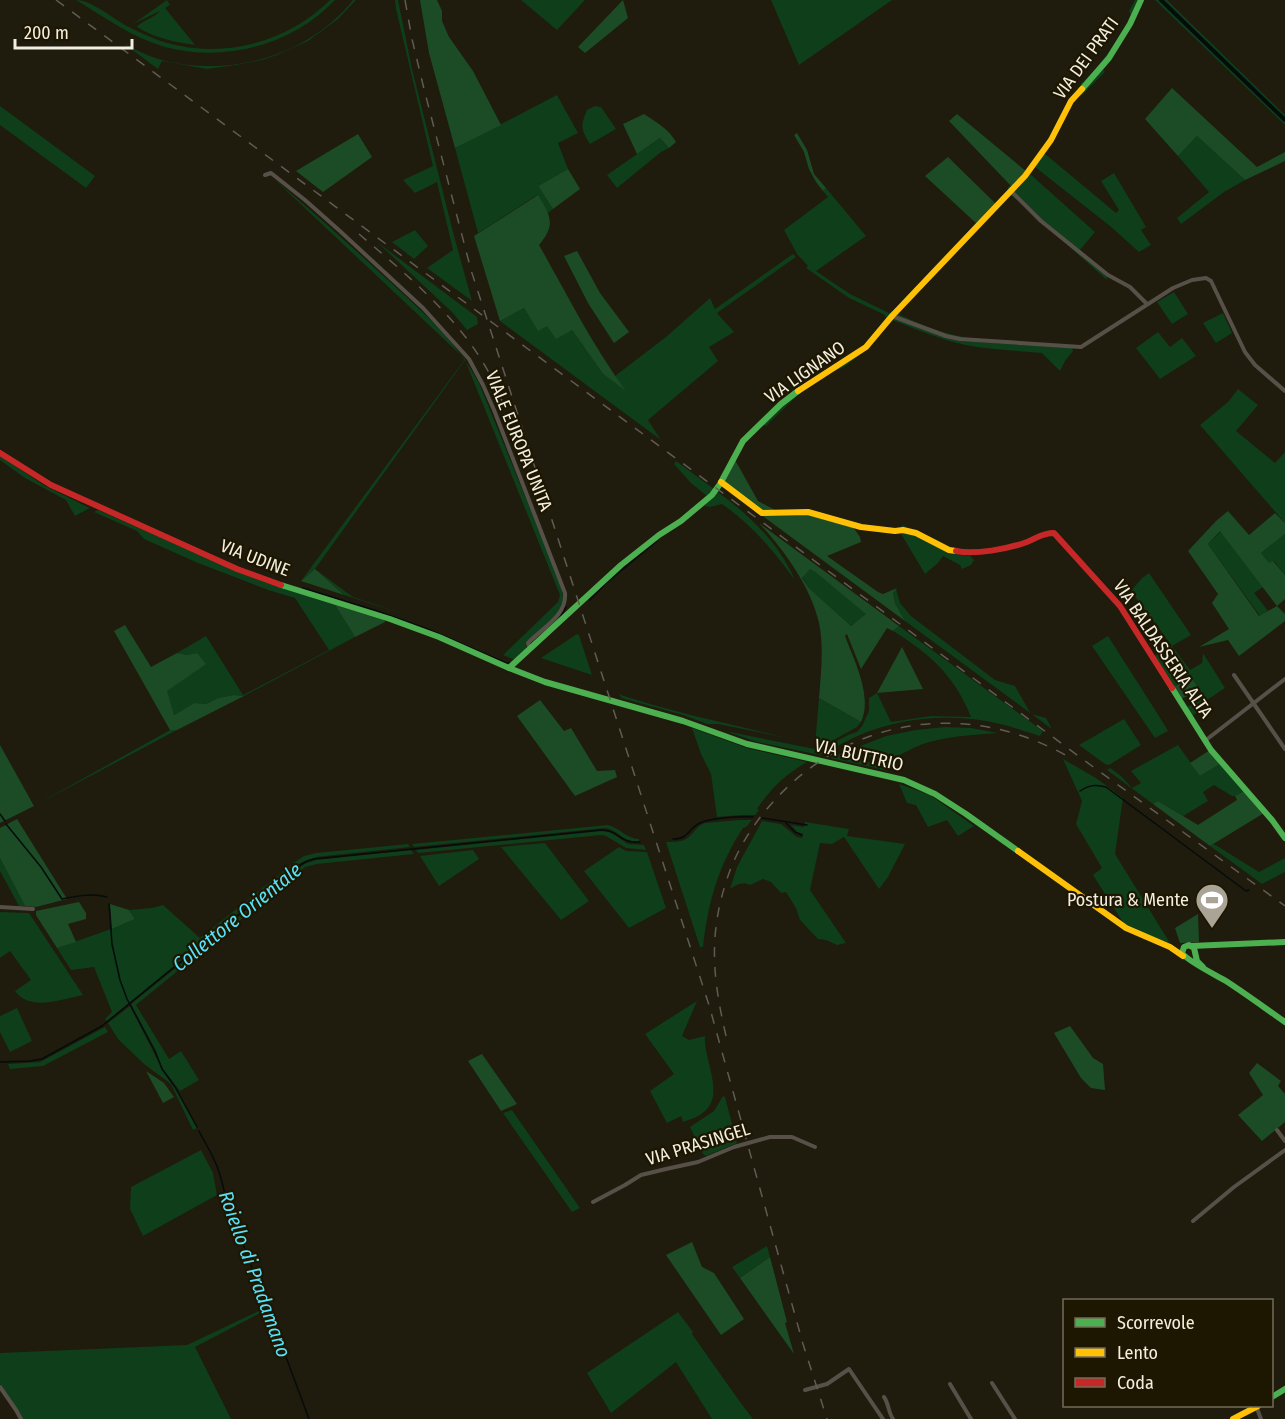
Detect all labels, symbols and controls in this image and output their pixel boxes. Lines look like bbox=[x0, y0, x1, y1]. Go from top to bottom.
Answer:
scale bar bbox=[15, 12, 132, 50]
street label: VIA DEI PRATI bbox=[1049, 13, 1123, 103]
text: 200 m bbox=[24, 22, 69, 44]
street label: VIA LIGNANO bbox=[761, 336, 849, 408]
street label: VIALE EUROPA UNITA bbox=[481, 368, 557, 515]
street label: VIA UDINE bbox=[217, 535, 293, 581]
street label: VIA BALDASSERIA ALTA bbox=[1109, 576, 1218, 723]
street label: VIA BUTTRIO bbox=[812, 734, 906, 776]
water label: Collettore Orientale bbox=[168, 857, 307, 976]
sports icon: Postura & Mente bbox=[1194, 882, 1230, 929]
place label: Postura & Mente bbox=[1067, 889, 1189, 911]
street label: VIA PRASINGEL bbox=[643, 1118, 753, 1170]
water label: Roiello di Pradamano bbox=[214, 1187, 296, 1361]
legend bbox=[1063, 1299, 1273, 1407]
text: Scorrevole bbox=[1117, 1312, 1195, 1334]
text: Lento bbox=[1117, 1342, 1158, 1364]
text: Coda bbox=[1117, 1372, 1154, 1394]

